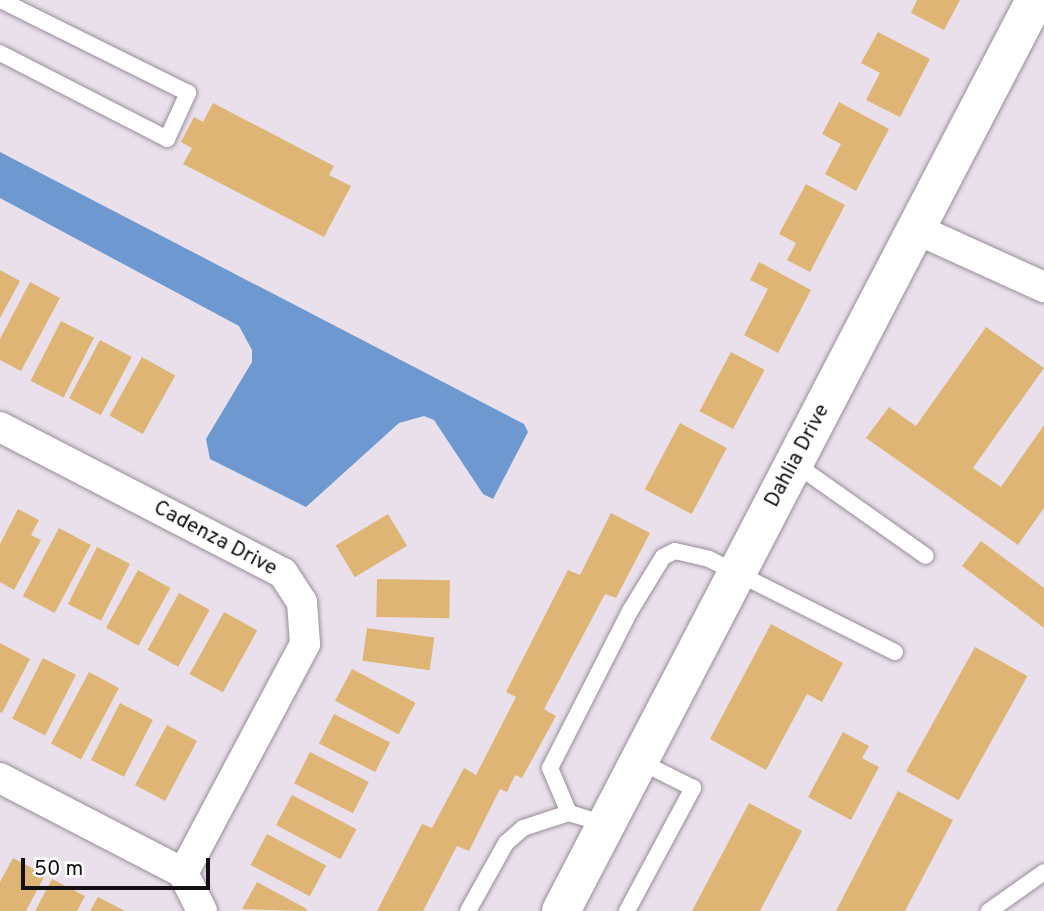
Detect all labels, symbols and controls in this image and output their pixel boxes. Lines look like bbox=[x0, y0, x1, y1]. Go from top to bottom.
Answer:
street label: Dahlia Drive bbox=[760, 400, 836, 512]
street label: Cadenza Drive bbox=[149, 496, 281, 582]
scale bar bbox=[24, 844, 214, 888]
text: 50 m bbox=[34, 856, 83, 883]

